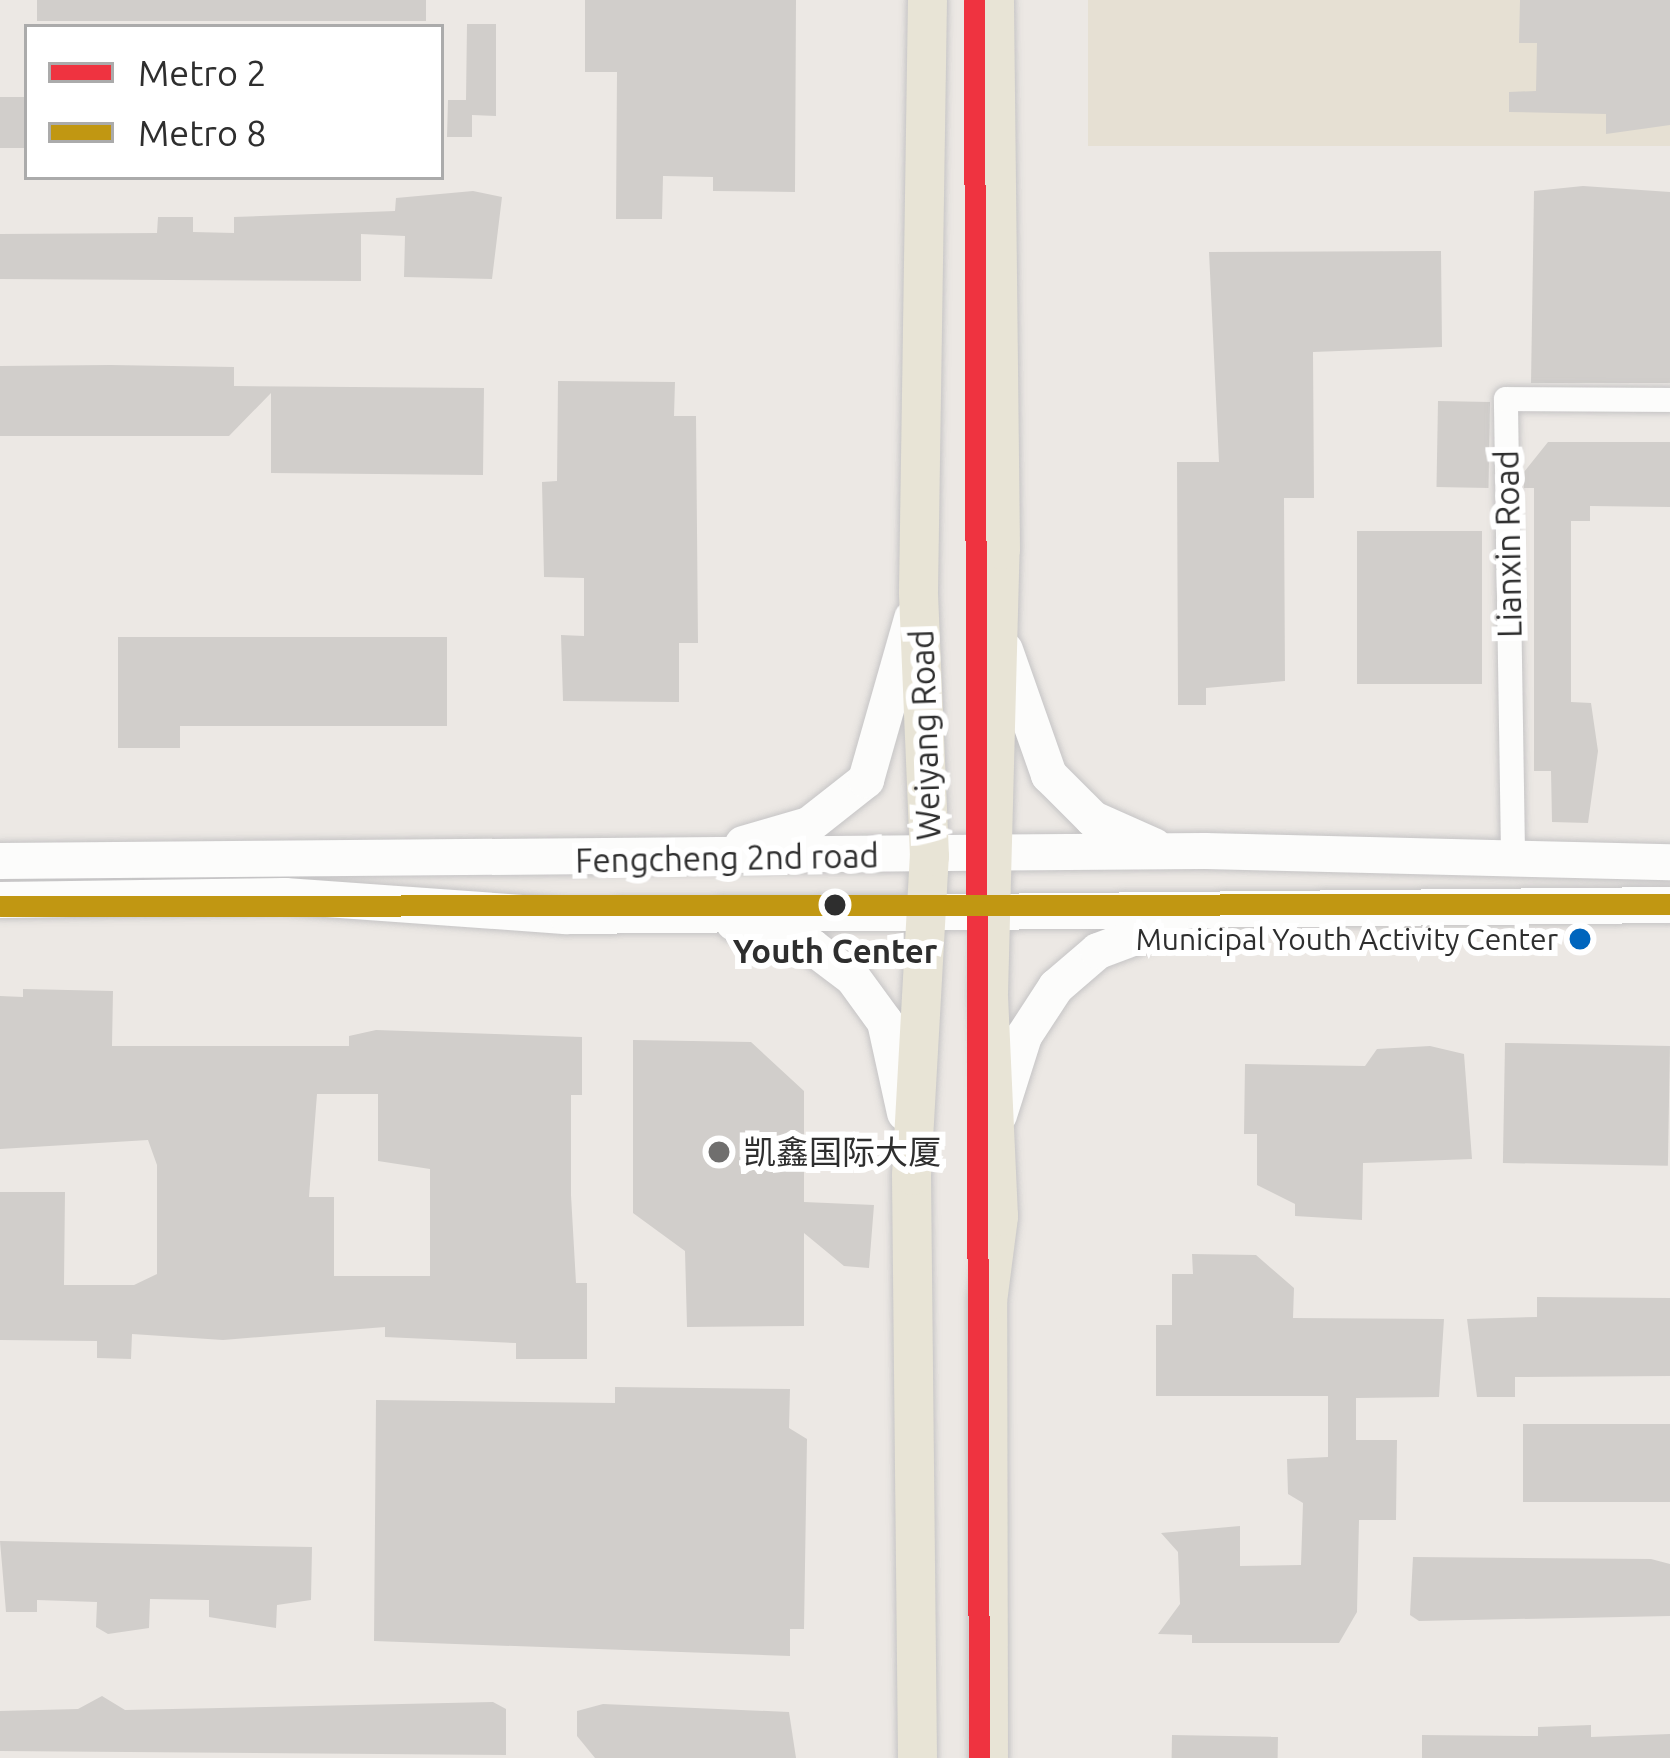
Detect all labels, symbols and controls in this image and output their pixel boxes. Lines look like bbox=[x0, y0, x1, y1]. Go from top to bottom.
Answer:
legend bbox=[24, 24, 444, 180]
text: Metro 2 bbox=[138, 52, 267, 93]
text: Metro 8 bbox=[138, 112, 267, 153]
street label: Lianxin Road bbox=[1487, 450, 1529, 638]
street label: Weiyang Road bbox=[902, 629, 948, 841]
street label: Fengcheng 2nd road bbox=[575, 836, 879, 880]
marker: Youth Center bbox=[814, 884, 856, 926]
place label: Municipal Youth Activity Center bbox=[1136, 921, 1558, 957]
marker: Municipal Youth Activity Center bbox=[1569, 928, 1591, 950]
place label: Youth Center bbox=[733, 931, 937, 971]
place label: 凯鑫国际大厦 bbox=[743, 1132, 941, 1172]
marker: 凯鑫国际大厦 bbox=[706, 1139, 732, 1165]

